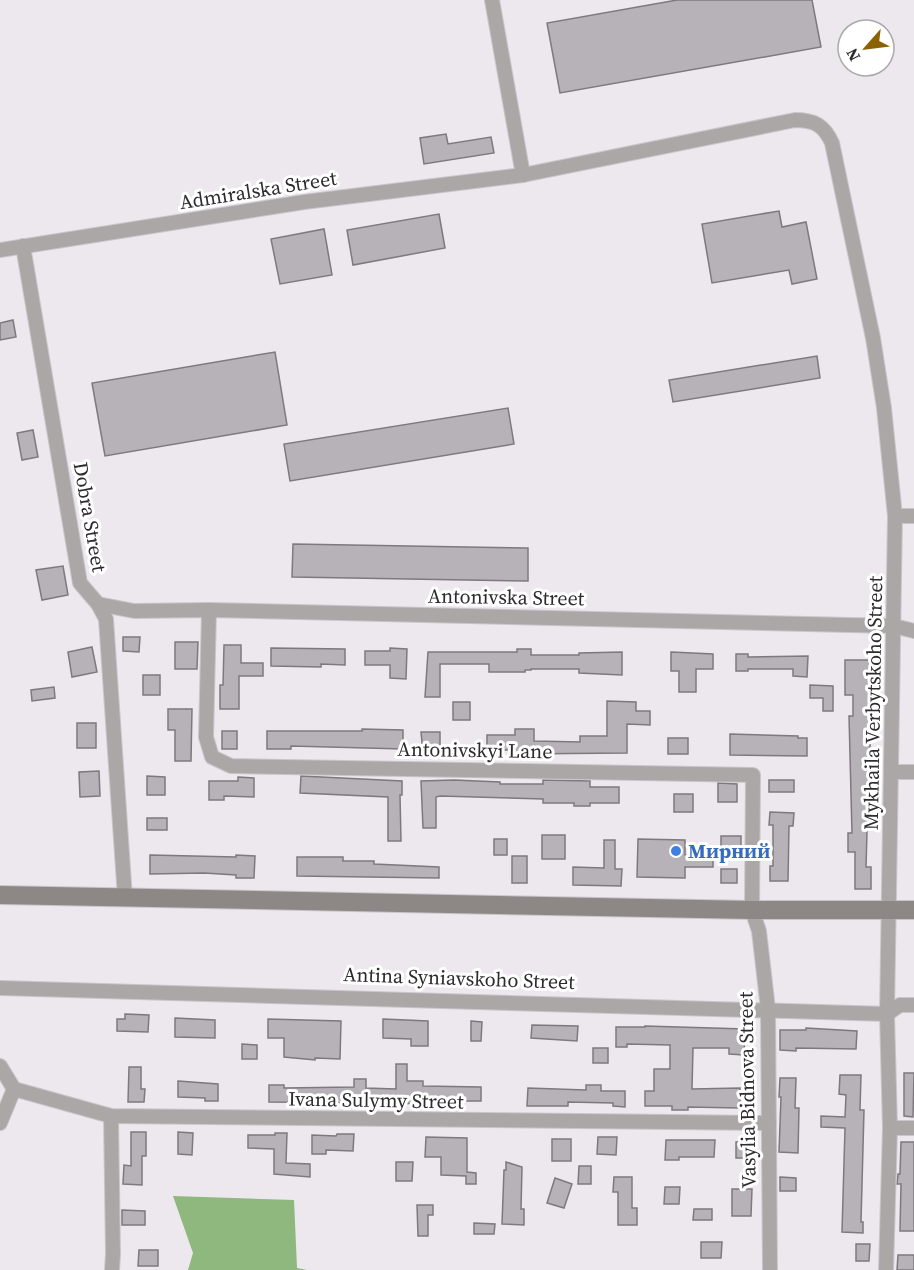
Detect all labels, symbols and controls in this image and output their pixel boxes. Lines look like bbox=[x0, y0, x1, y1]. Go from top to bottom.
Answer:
north arrow bbox=[836, 18, 896, 78]
text: N bbox=[840, 44, 865, 65]
street label: Admiralska Street bbox=[178, 164, 339, 216]
street label: Dobra Street bbox=[67, 460, 114, 575]
street label: Mykhaila Verbytskoho Street bbox=[857, 575, 889, 830]
street label: Antonivska Street bbox=[428, 582, 585, 612]
street label: Antonivskyi Lane bbox=[397, 735, 553, 765]
place label: Мирний bbox=[688, 837, 770, 865]
marker: Мирний bbox=[669, 844, 683, 858]
street label: Antina Syniavskoho Street bbox=[343, 960, 576, 996]
street label: Vasylia Bidnova Street bbox=[731, 991, 763, 1189]
street label: Ivana Sulymy Street bbox=[288, 1084, 464, 1116]

